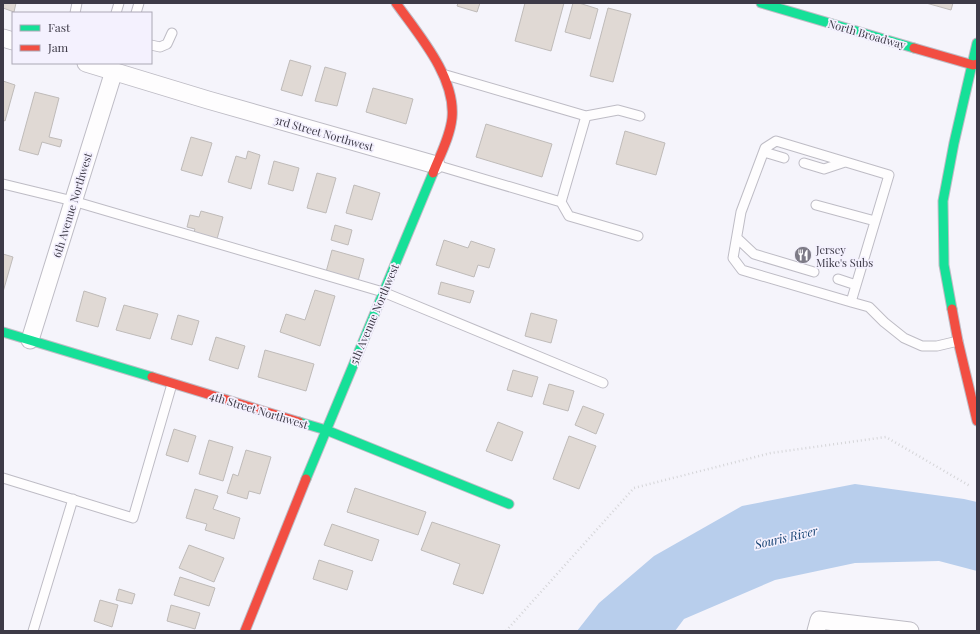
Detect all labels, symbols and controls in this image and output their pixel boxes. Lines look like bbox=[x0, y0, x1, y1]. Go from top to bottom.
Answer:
legend bbox=[12, 12, 152, 64]
street label: North Broadway bbox=[826, 16, 908, 52]
text: Fast bbox=[48, 19, 71, 35]
text: Jam bbox=[47, 39, 69, 55]
street label: 3rd Street Northwest bbox=[273, 112, 375, 154]
street label: 6th Avenue Northwest bbox=[49, 151, 95, 259]
place label: Jersey Mike's Subs bbox=[815, 242, 873, 270]
restaurant icon: Jersey Mike's Subs bbox=[793, 245, 813, 265]
street label: 5th Avenue Northwest bbox=[346, 261, 402, 367]
street label: 4th Street Northwest bbox=[208, 388, 310, 432]
water label: Souris River bbox=[752, 522, 820, 552]

